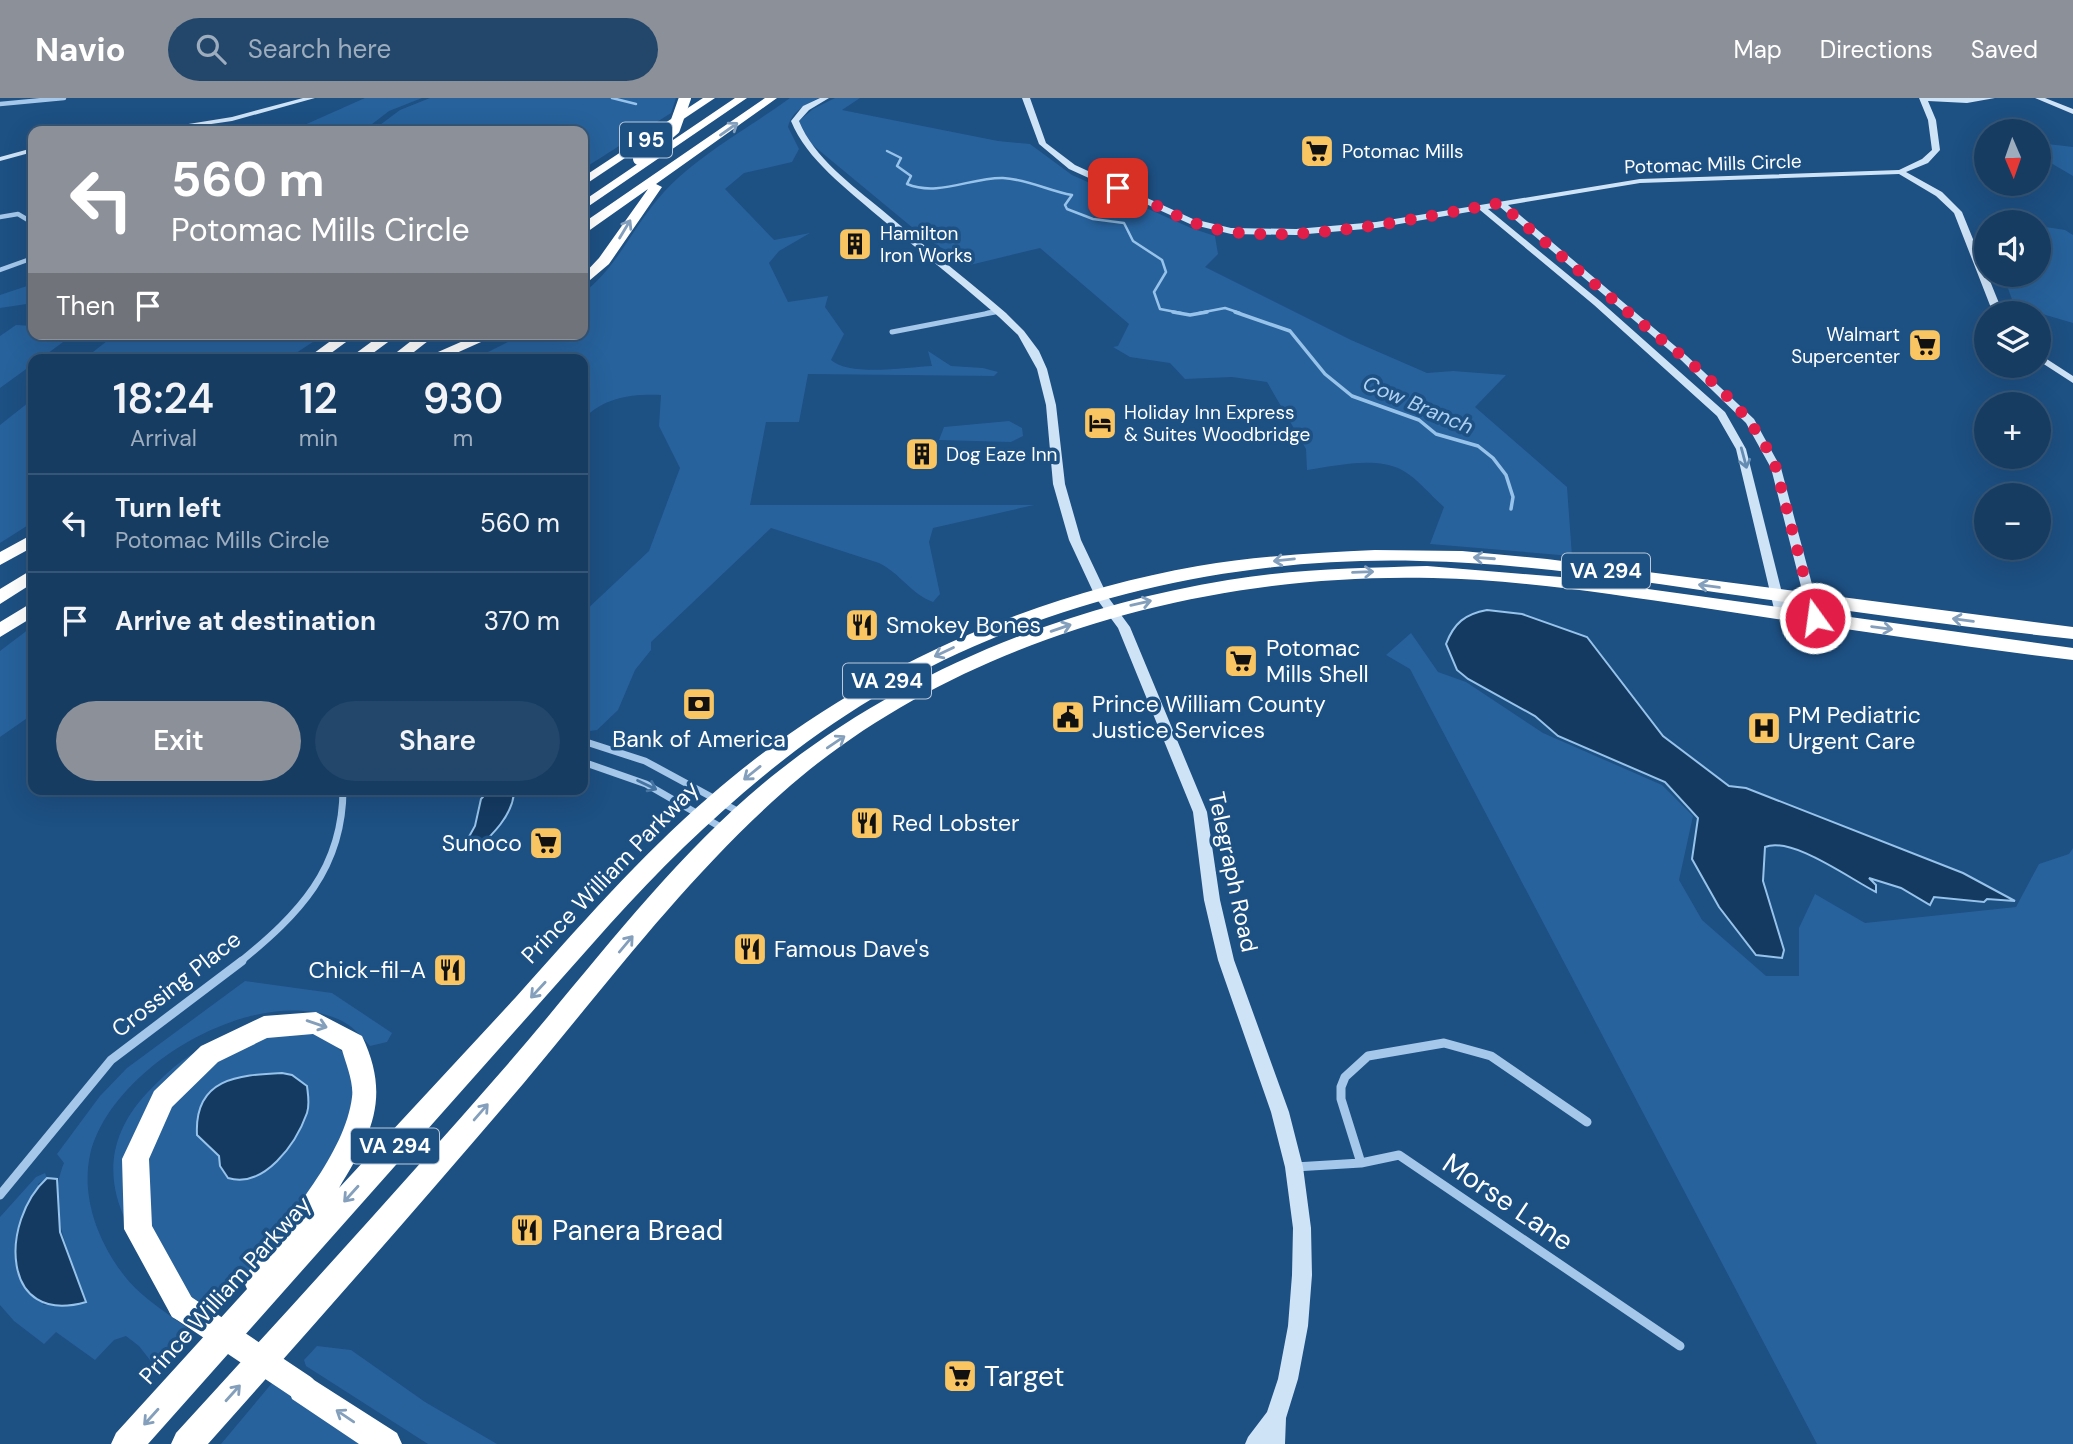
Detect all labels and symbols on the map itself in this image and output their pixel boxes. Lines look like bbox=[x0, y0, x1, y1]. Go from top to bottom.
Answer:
north arrow bbox=[1974, 119, 2051, 196]
one-way arrow bbox=[719, 121, 738, 136]
road number: I 95 bbox=[620, 122, 672, 158]
supermarket icon: Potomac Mills bbox=[1298, 132, 1336, 170]
place label: Potomac Mills bbox=[1342, 139, 1464, 164]
street label: Potomac Mills Circle bbox=[1624, 148, 1802, 180]
pin bbox=[1088, 158, 1148, 218]
one-way arrow bbox=[618, 219, 632, 239]
place label: Hamilton Iron Works bbox=[880, 221, 973, 268]
building icon: Hamilton Iron Works bbox=[836, 225, 874, 263]
place label: Walmart Supercenter bbox=[1791, 322, 1900, 369]
supermarket icon: Walmart Supercenter bbox=[1906, 326, 1944, 364]
water label: Cow Branch bbox=[1359, 369, 1477, 441]
place label: Holiday Inn Express & Suites Woodbridge bbox=[1124, 400, 1310, 447]
hotel icon: Holiday Inn Express & Suites Woodbridge bbox=[1081, 404, 1119, 442]
building icon: Dog Eaze Inn bbox=[903, 435, 941, 473]
place label: Dog Eaze Inn bbox=[946, 442, 1057, 467]
one-way arrow bbox=[1738, 447, 1751, 469]
one-way arrow bbox=[1472, 551, 1495, 564]
one-way arrow bbox=[1273, 554, 1295, 567]
road number: VA 294 bbox=[1562, 554, 1650, 588]
one-way arrow bbox=[1352, 566, 1375, 579]
one-way arrow bbox=[1698, 579, 1721, 592]
position arrow bbox=[1778, 581, 1852, 655]
one-way arrow bbox=[1129, 596, 1152, 609]
restaurant icon: Smokey Bones bbox=[843, 606, 881, 644]
place label: Smokey Bones bbox=[886, 610, 1041, 640]
one-way arrow bbox=[1953, 613, 1975, 626]
one-way arrow bbox=[1050, 621, 1072, 634]
one-way arrow bbox=[1870, 622, 1893, 635]
place label: Potomac Mills Shell bbox=[1266, 633, 1369, 689]
supermarket icon: Potomac Mills Shell bbox=[1222, 642, 1260, 680]
one-way arrow bbox=[934, 646, 955, 660]
road number: VA 294 bbox=[843, 664, 931, 698]
bank icon: Bank of America bbox=[680, 685, 718, 723]
place label: Prince William County Justice Services bbox=[1092, 689, 1326, 745]
public building icon: Prince William County Justice Services bbox=[1049, 698, 1087, 736]
place label: PM Pediatric Urgent Care bbox=[1788, 700, 1921, 756]
hospital icon: PM Pediatric Urgent Care bbox=[1745, 709, 1783, 747]
place label: Bank of America bbox=[612, 724, 786, 754]
one-way arrow bbox=[826, 735, 845, 749]
one-way arrow bbox=[743, 765, 761, 781]
street label: Prince William Parkway bbox=[515, 774, 705, 970]
one-way arrow bbox=[636, 779, 657, 793]
street label: Telegraph Road bbox=[1201, 789, 1265, 955]
restaurant icon: Red Lobster bbox=[848, 804, 886, 842]
place label: Red Lobster bbox=[892, 808, 1020, 838]
supermarket icon: Sunoco bbox=[527, 824, 565, 862]
place label: Sunoco bbox=[442, 828, 522, 858]
street label: Crossing Place bbox=[105, 924, 247, 1044]
restaurant icon: Famous Dave's bbox=[731, 930, 769, 968]
place label: Famous Dave's bbox=[774, 934, 930, 964]
one-way arrow bbox=[618, 935, 634, 953]
restaurant icon: Chick-fil-A bbox=[431, 951, 469, 989]
place label: Chick-fil-A bbox=[308, 955, 426, 985]
one-way arrow bbox=[530, 981, 546, 999]
one-way arrow bbox=[305, 1019, 327, 1032]
one-way arrow bbox=[473, 1104, 489, 1122]
road number: VA 294 bbox=[351, 1128, 439, 1164]
street label: Morse Lane bbox=[1436, 1145, 1580, 1259]
one-way arrow bbox=[343, 1185, 359, 1203]
street label: Prince William Parkway bbox=[133, 1189, 318, 1390]
restaurant icon: Panera Bread bbox=[508, 1211, 546, 1249]
place label: Panera Bread bbox=[552, 1212, 723, 1249]
supermarket icon: Target bbox=[941, 1357, 979, 1395]
place label: Target bbox=[984, 1358, 1064, 1395]
one-way arrow bbox=[225, 1384, 241, 1402]
one-way arrow bbox=[143, 1408, 160, 1425]
one-way arrow bbox=[336, 1409, 355, 1423]

